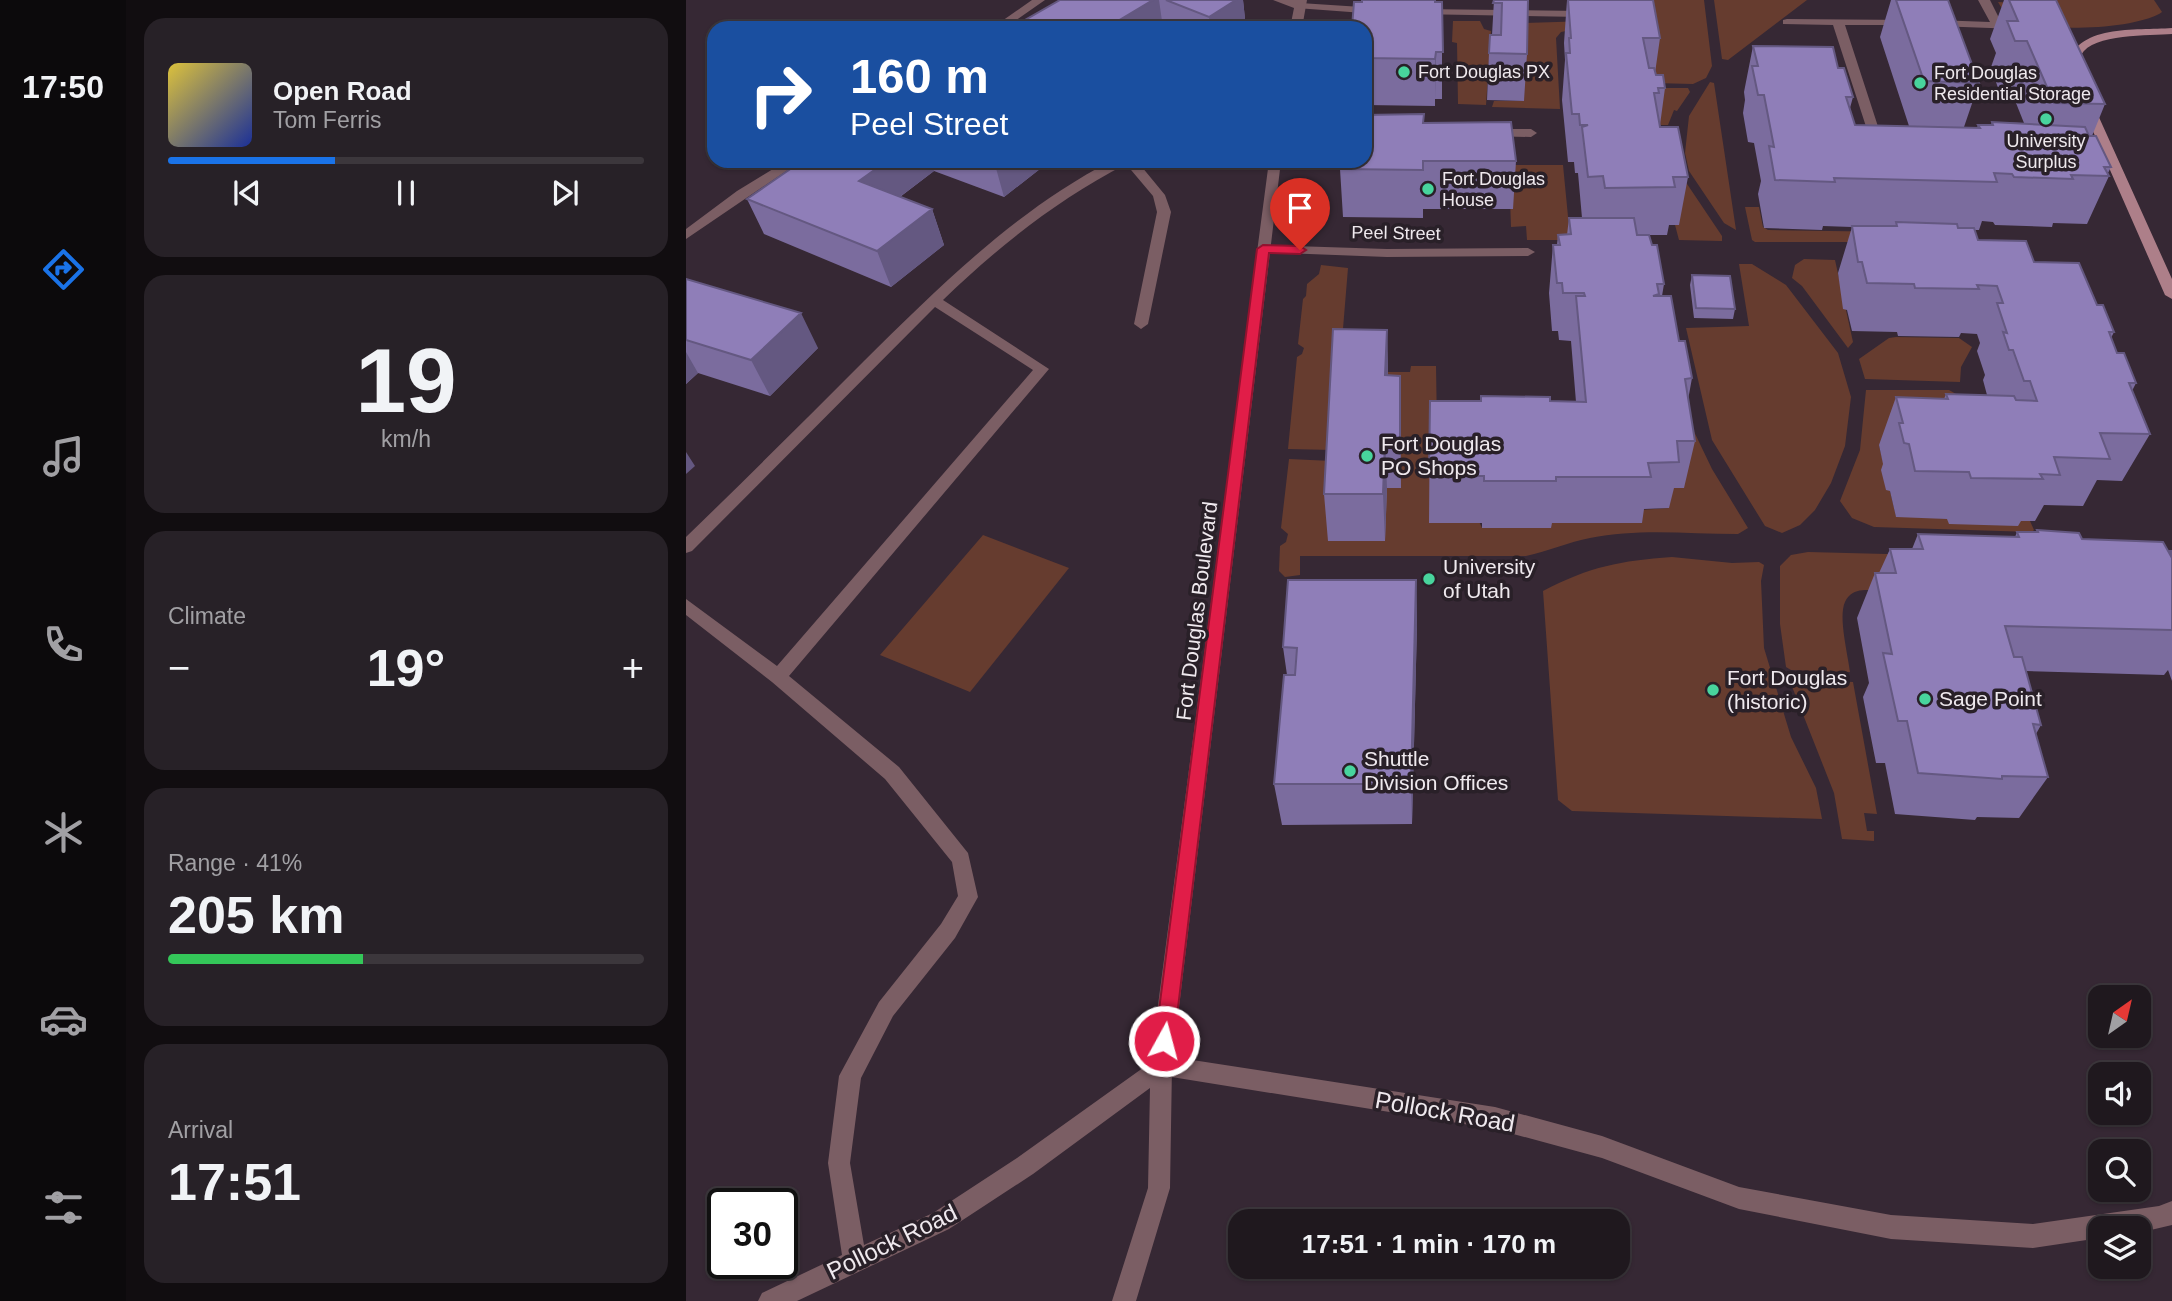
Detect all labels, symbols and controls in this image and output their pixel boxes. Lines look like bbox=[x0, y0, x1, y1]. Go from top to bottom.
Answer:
icon: right bbox=[735, 49, 826, 140]
text: 160 m bbox=[850, 49, 989, 103]
place label: Fort Douglas PX bbox=[1418, 62, 1550, 82]
place label: Fort Douglas Residential Storage bbox=[1934, 63, 2091, 104]
marker: Fort Douglas PX bbox=[1396, 64, 1412, 80]
text: 17:50 bbox=[22, 69, 104, 105]
marker: Fort Douglas Residential Storage bbox=[1912, 75, 1928, 91]
text: Open Road bbox=[273, 76, 412, 106]
text: Peel Street bbox=[850, 106, 1008, 142]
text: Tom Ferris bbox=[273, 107, 382, 133]
marker: University Surplus bbox=[2038, 111, 2054, 127]
place label: University Surplus bbox=[2006, 131, 2086, 172]
place label: Fort Douglas House bbox=[1442, 169, 1545, 210]
icon: previous bbox=[228, 174, 266, 212]
icon: pause bbox=[387, 174, 425, 212]
icon: next bbox=[546, 174, 584, 212]
pin bbox=[1270, 178, 1330, 250]
marker: Fort Douglas House bbox=[1420, 181, 1436, 197]
icon: arrive bbox=[1281, 189, 1319, 227]
street label: Peel Street bbox=[1351, 222, 1441, 244]
icon: directions bbox=[39, 245, 88, 294]
text: 19 bbox=[355, 330, 457, 431]
text: km/h bbox=[381, 426, 431, 452]
icon: music bbox=[39, 432, 88, 481]
place label: Fort Douglas PO Shops bbox=[1381, 432, 1501, 479]
marker: Fort Douglas PO Shops bbox=[1359, 448, 1375, 464]
street label: Fort Douglas Boulevard bbox=[1172, 500, 1221, 722]
place label: University of Utah bbox=[1443, 555, 1536, 602]
marker: University of Utah bbox=[1421, 571, 1437, 587]
text: Climate bbox=[168, 603, 246, 629]
icon: phone bbox=[39, 620, 88, 669]
text: 19° bbox=[367, 639, 445, 697]
text: − bbox=[168, 647, 190, 689]
text: + bbox=[622, 647, 644, 689]
place label: Fort Douglas (historic) bbox=[1727, 666, 1847, 713]
marker: Fort Douglas (historic) bbox=[1705, 682, 1721, 698]
place label: Sage Point bbox=[1939, 687, 2042, 710]
marker: Sage Point bbox=[1917, 691, 1933, 707]
place label: Shuttle Division Offices bbox=[1364, 747, 1508, 794]
marker: Shuttle Division Offices bbox=[1342, 763, 1358, 779]
icon: climate bbox=[39, 808, 88, 857]
text: Range · 41% bbox=[168, 850, 302, 876]
text: 205 km bbox=[168, 886, 344, 944]
north arrow bbox=[2088, 985, 2151, 1048]
map controls bbox=[2088, 985, 2151, 1279]
icon: car bbox=[39, 995, 88, 1044]
position arrow bbox=[1127, 1004, 1201, 1078]
button: sound bbox=[2088, 1062, 2151, 1125]
street label: Pollock Road bbox=[1373, 1086, 1517, 1137]
text: Arrival bbox=[168, 1117, 233, 1143]
button: search bbox=[2088, 1139, 2151, 1202]
text: 17:51 bbox=[168, 1153, 301, 1211]
icon: filters bbox=[39, 1183, 88, 1232]
speed limit sign: 30 bbox=[707, 1188, 798, 1279]
street label: Pollock Road bbox=[822, 1198, 961, 1285]
button: layers bbox=[2088, 1216, 2151, 1279]
text: 17:51 · 1 min · 170 m bbox=[1302, 1229, 1556, 1259]

